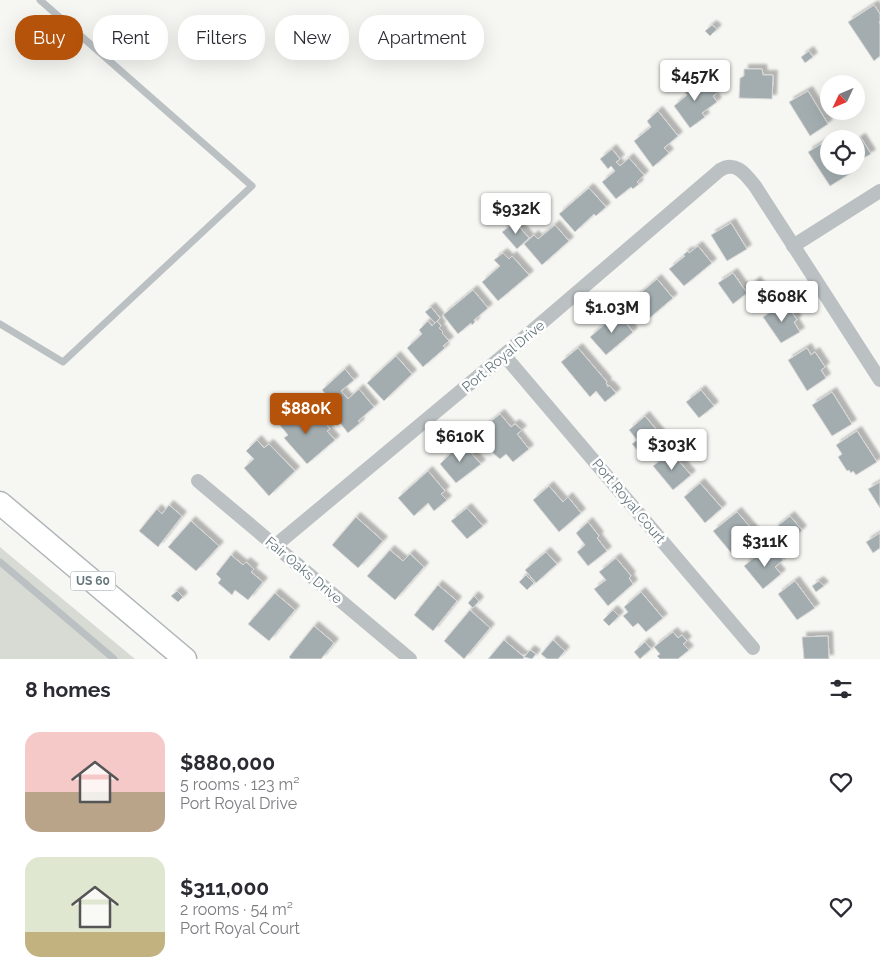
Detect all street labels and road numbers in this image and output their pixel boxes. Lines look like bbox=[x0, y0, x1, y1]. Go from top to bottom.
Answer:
street label: Port Royal Drive bbox=[459, 317, 547, 395]
street label: Port Royal Court bbox=[589, 456, 669, 547]
street label: Fair Oaks Drive bbox=[262, 533, 346, 607]
road number: US 60 bbox=[70, 572, 116, 590]

